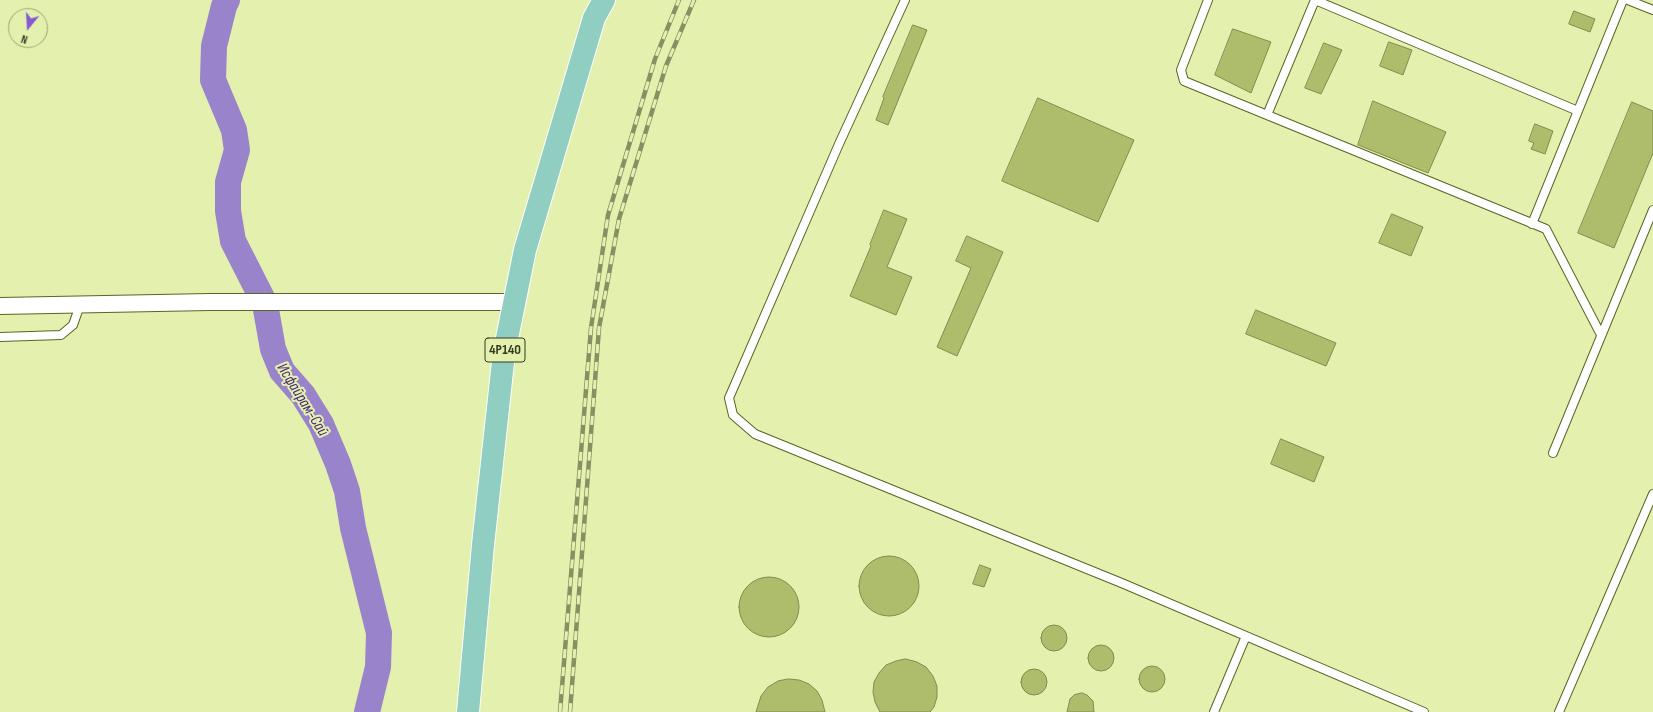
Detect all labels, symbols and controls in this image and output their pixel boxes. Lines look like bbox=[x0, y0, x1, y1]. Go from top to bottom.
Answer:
north arrow bbox=[8, 8, 48, 48]
text: N bbox=[20, 32, 29, 46]
road number: 4P140 bbox=[485, 338, 525, 362]
water label: Исфайрам-Сай bbox=[272, 360, 332, 440]

